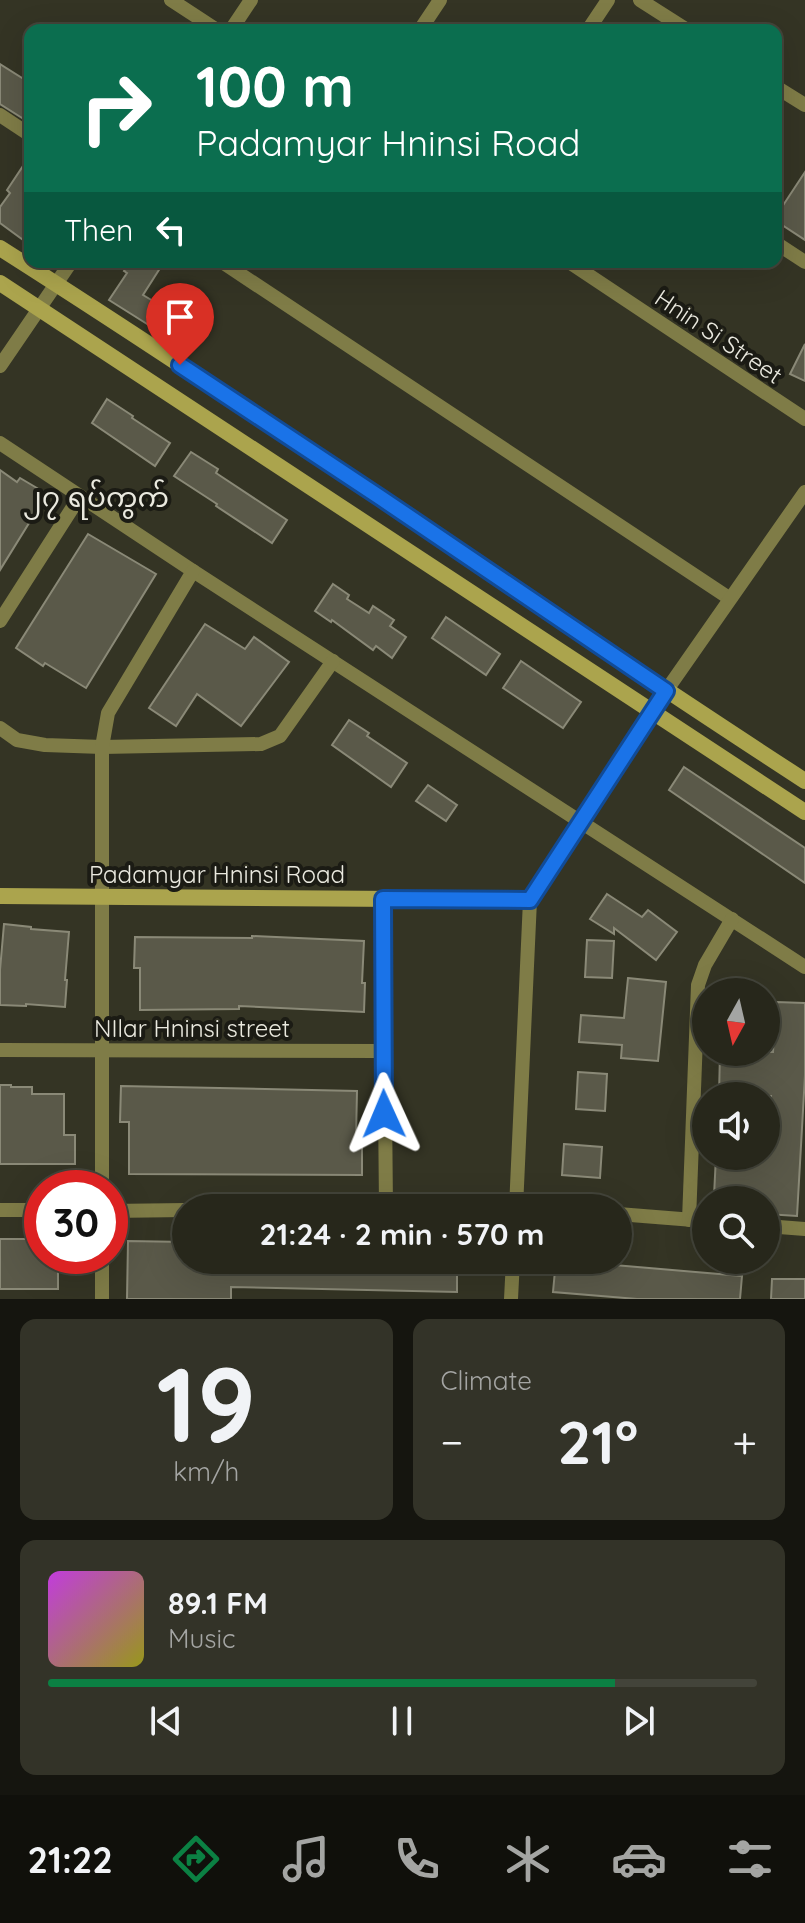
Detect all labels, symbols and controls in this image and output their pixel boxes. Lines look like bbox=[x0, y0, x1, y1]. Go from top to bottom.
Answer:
text: 100 m bbox=[196, 51, 354, 121]
icon: right bbox=[64, 56, 168, 160]
text: Padamyar Hninsi Road bbox=[196, 120, 580, 165]
icon: left bbox=[149, 208, 193, 252]
text: Then bbox=[64, 211, 133, 249]
street label: Hnin Si Street bbox=[649, 282, 789, 390]
pin bbox=[146, 283, 214, 365]
icon: arrive bbox=[158, 295, 202, 339]
district label: ၂၇ ရပ်ကွက် bbox=[23, 479, 169, 520]
street label: Padamyar Hninsi Road bbox=[89, 859, 345, 889]
north arrow bbox=[692, 978, 780, 1066]
map controls bbox=[692, 978, 780, 1274]
street label: NIlar Hninsi street bbox=[94, 1013, 290, 1043]
position arrow bbox=[342, 1072, 426, 1156]
button: sound bbox=[692, 1082, 780, 1170]
speed limit sign: 30 bbox=[24, 1170, 128, 1274]
button: search bbox=[692, 1186, 780, 1274]
text: 21:24 · 2 min · 570 m bbox=[260, 1215, 544, 1253]
text: 19 bbox=[156, 1338, 256, 1468]
text: Climate bbox=[441, 1364, 532, 1397]
text: 21° bbox=[557, 1404, 638, 1479]
text: − bbox=[441, 1414, 463, 1469]
text: + bbox=[732, 1414, 757, 1469]
text: km/h bbox=[173, 1455, 239, 1488]
text: 89.1 FM bbox=[168, 1584, 268, 1622]
text: Music bbox=[168, 1622, 236, 1655]
icon: previous bbox=[144, 1699, 188, 1743]
icon: pause bbox=[380, 1699, 424, 1743]
icon: next bbox=[617, 1699, 661, 1743]
icon: directions bbox=[168, 1831, 224, 1887]
icon: music bbox=[278, 1831, 334, 1887]
icon: phone bbox=[389, 1831, 445, 1887]
icon: climate bbox=[500, 1831, 556, 1887]
icon: car bbox=[611, 1831, 667, 1887]
icon: filters bbox=[722, 1831, 778, 1887]
text: 21:22 bbox=[27, 1837, 113, 1882]

